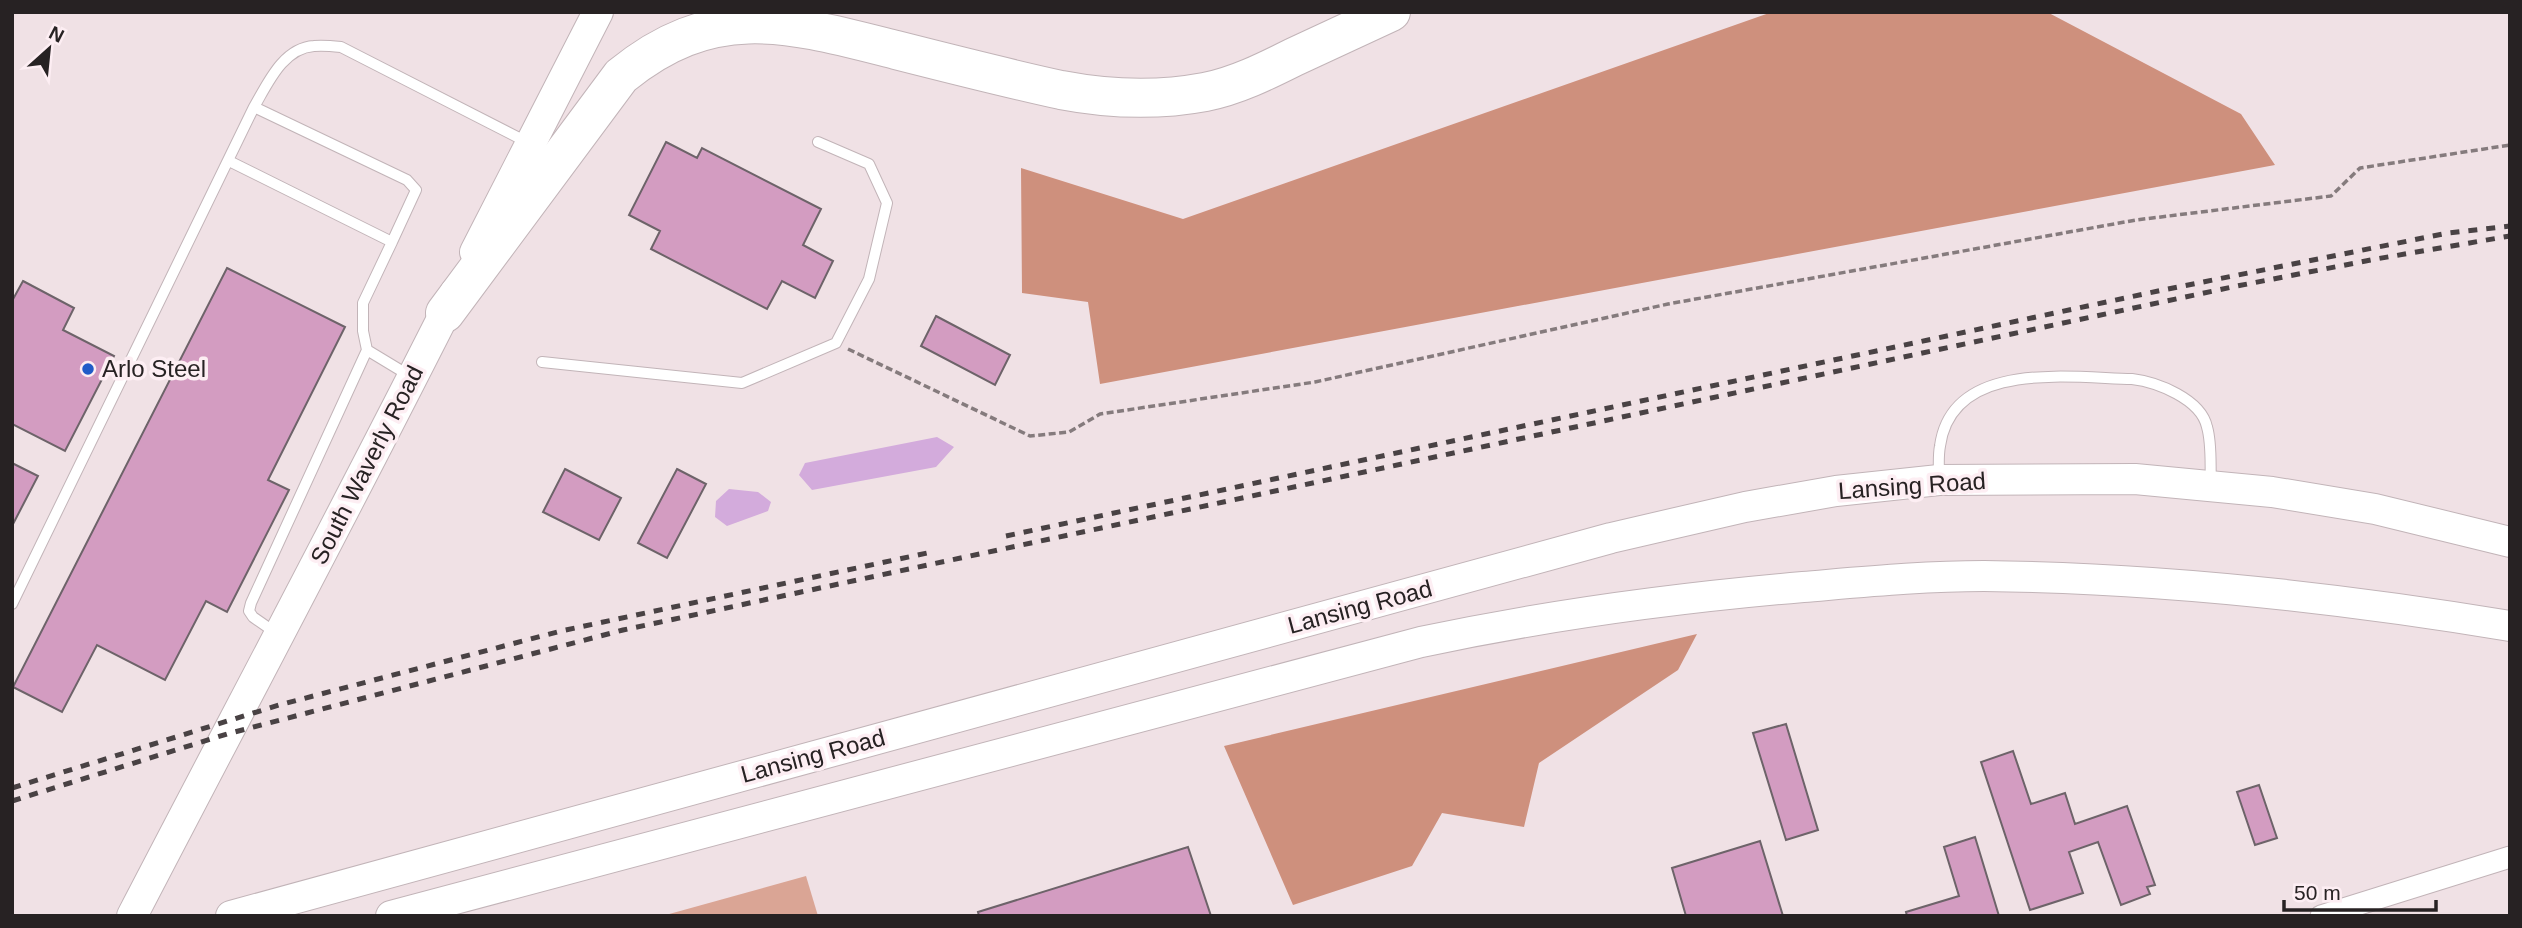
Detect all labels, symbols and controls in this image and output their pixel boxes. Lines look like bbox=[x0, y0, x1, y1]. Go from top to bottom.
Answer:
north arrow bbox=[14, 14, 84, 84]
text: N bbox=[46, 22, 67, 47]
place label: Arlo Steel bbox=[102, 355, 206, 382]
marker: Arlo Steel bbox=[80, 361, 96, 377]
street label: South Waverly Road bbox=[305, 361, 428, 569]
street label: Lansing Road bbox=[1837, 467, 1987, 504]
street label: Lansing Road bbox=[1285, 574, 1435, 639]
street label: Lansing Road bbox=[738, 723, 888, 788]
scale bar bbox=[2284, 869, 2436, 913]
text: 50 m bbox=[2294, 881, 2341, 904]

